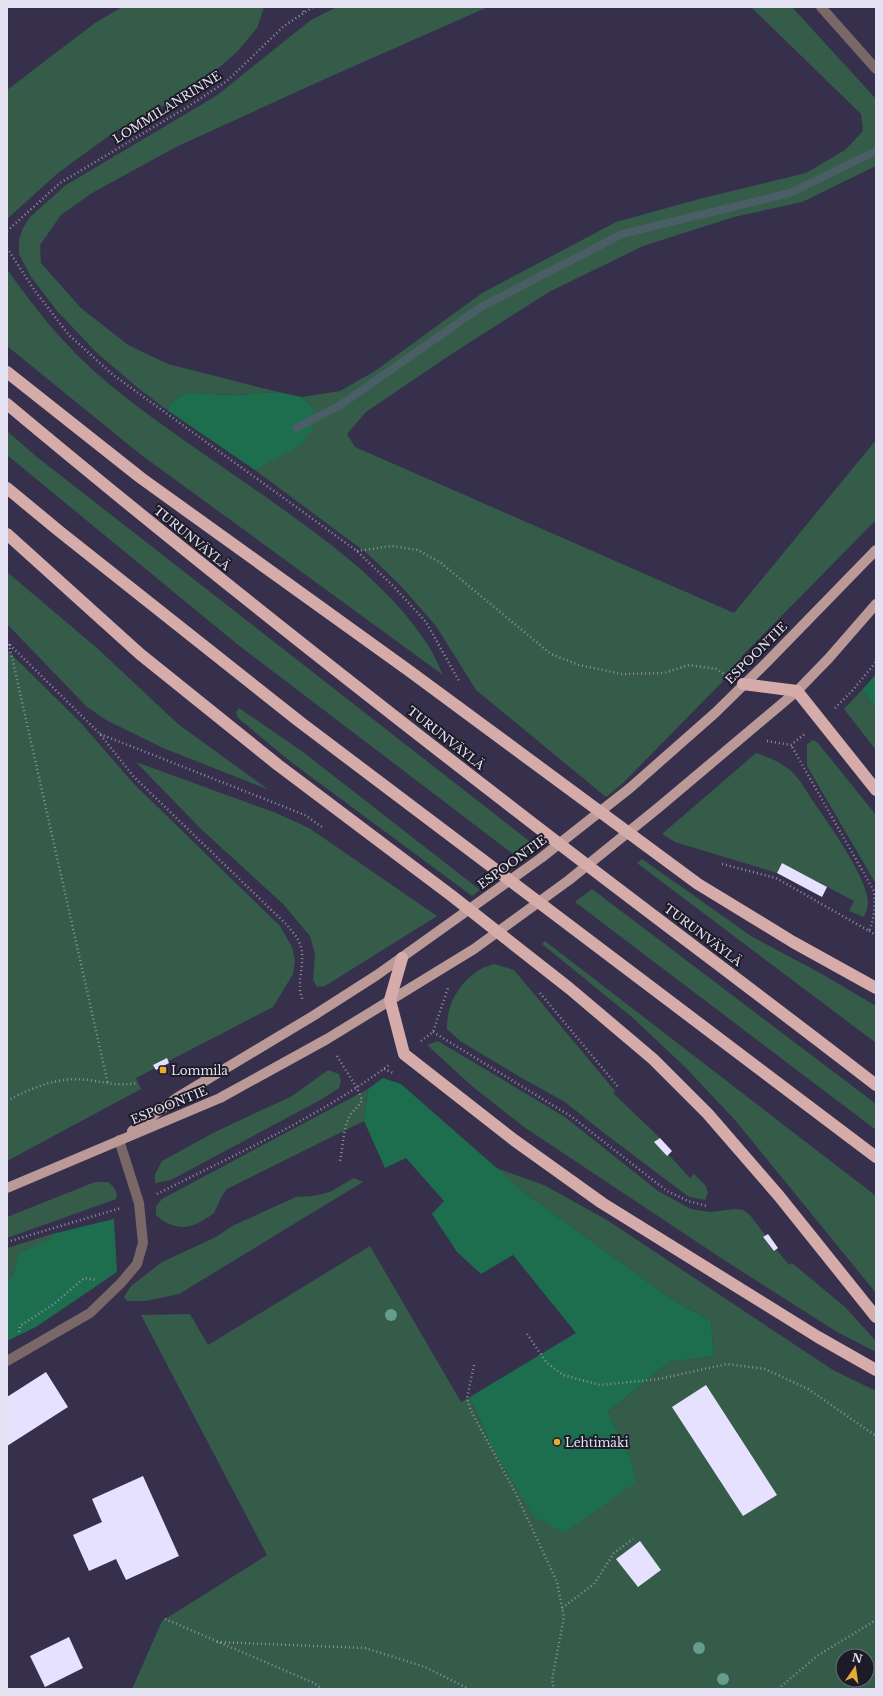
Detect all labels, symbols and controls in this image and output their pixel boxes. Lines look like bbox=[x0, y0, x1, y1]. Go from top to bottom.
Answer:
street label: LOMMILANRINNE bbox=[110, 67, 224, 146]
street label: TURUNVÄYLÄ bbox=[151, 502, 234, 574]
street label: ESPOONTIE bbox=[722, 619, 790, 687]
street label: TURUNVÄYLÄ bbox=[404, 702, 489, 773]
street label: ESPOONTIE bbox=[475, 832, 550, 892]
street label: TURUNVÄYLÄ bbox=[661, 900, 746, 970]
place label: Lommila bbox=[171, 1063, 228, 1078]
marker: Lommila bbox=[158, 1065, 168, 1075]
street label: ESPOONTIE bbox=[128, 1083, 210, 1127]
place label: Lehtimäki bbox=[565, 1435, 629, 1450]
marker: Lehtimäki bbox=[552, 1437, 562, 1447]
north arrow bbox=[835, 1648, 875, 1688]
text: N bbox=[851, 1650, 865, 1666]

